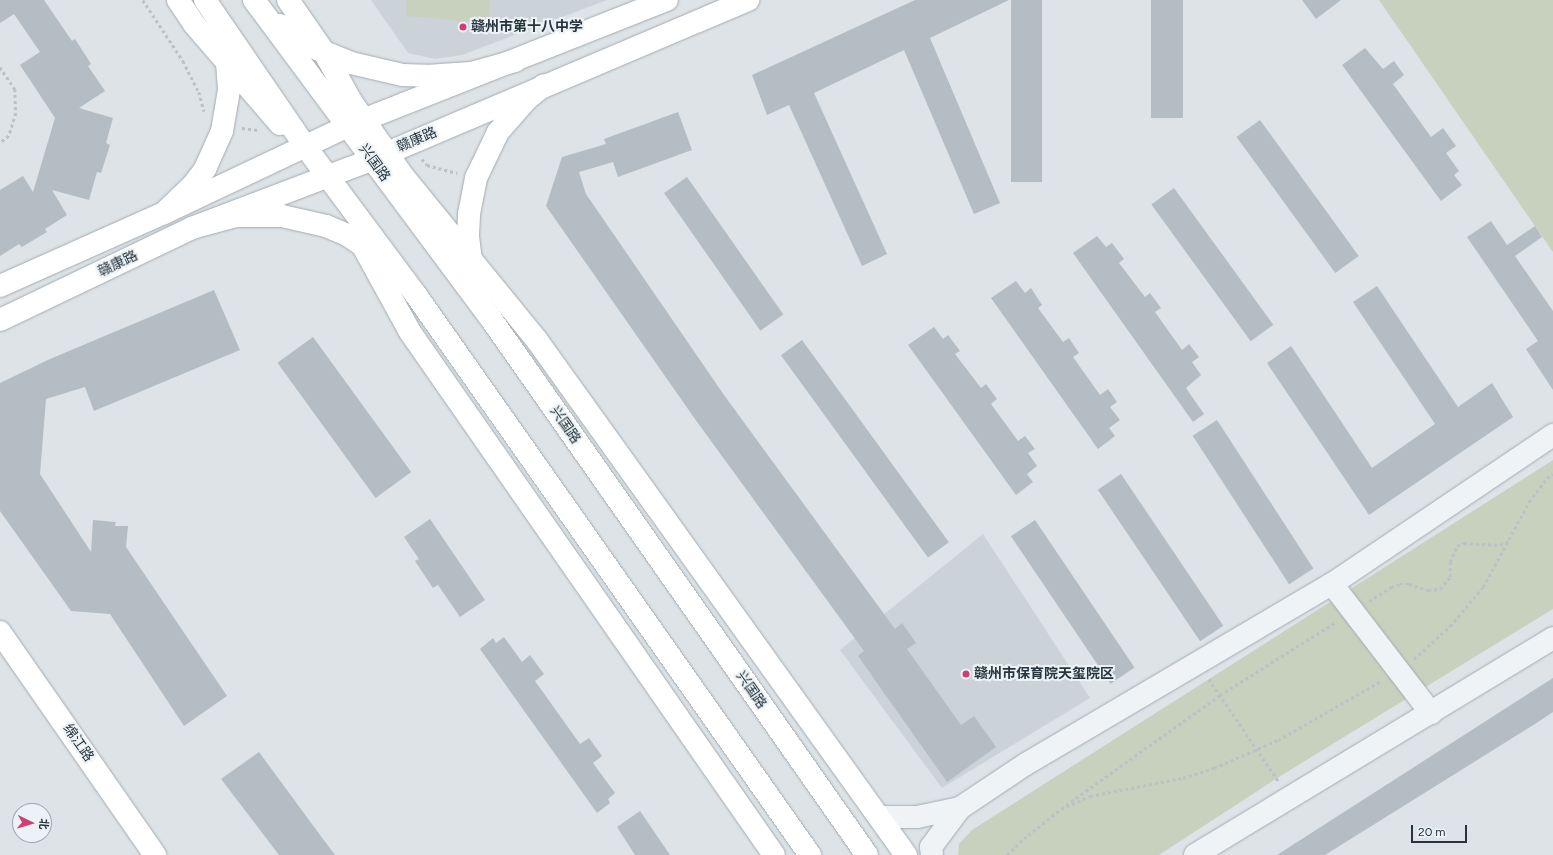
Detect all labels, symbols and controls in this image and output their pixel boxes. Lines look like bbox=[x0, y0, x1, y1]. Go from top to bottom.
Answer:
place label: 赣州市第十八中学 bbox=[471, 19, 583, 35]
marker: 赣州市第十八中学 bbox=[458, 22, 468, 32]
street label: 赣康路 bbox=[394, 124, 440, 156]
street label: 兴国路 bbox=[355, 141, 393, 185]
street label: 赣康路 bbox=[95, 247, 141, 281]
street label: 兴国路 bbox=[546, 403, 584, 447]
place label: 赣州市保育院天玺院区 bbox=[974, 666, 1114, 682]
street label: 兴国路 bbox=[732, 668, 770, 712]
marker: 赣州市保育院天玺院区 bbox=[961, 669, 971, 679]
street label: 绵江路 bbox=[59, 721, 97, 765]
north arrow bbox=[12, 803, 52, 843]
scale bar bbox=[1413, 817, 1469, 843]
text: 北 bbox=[37, 818, 50, 830]
text: 20 m bbox=[1418, 825, 1446, 839]

